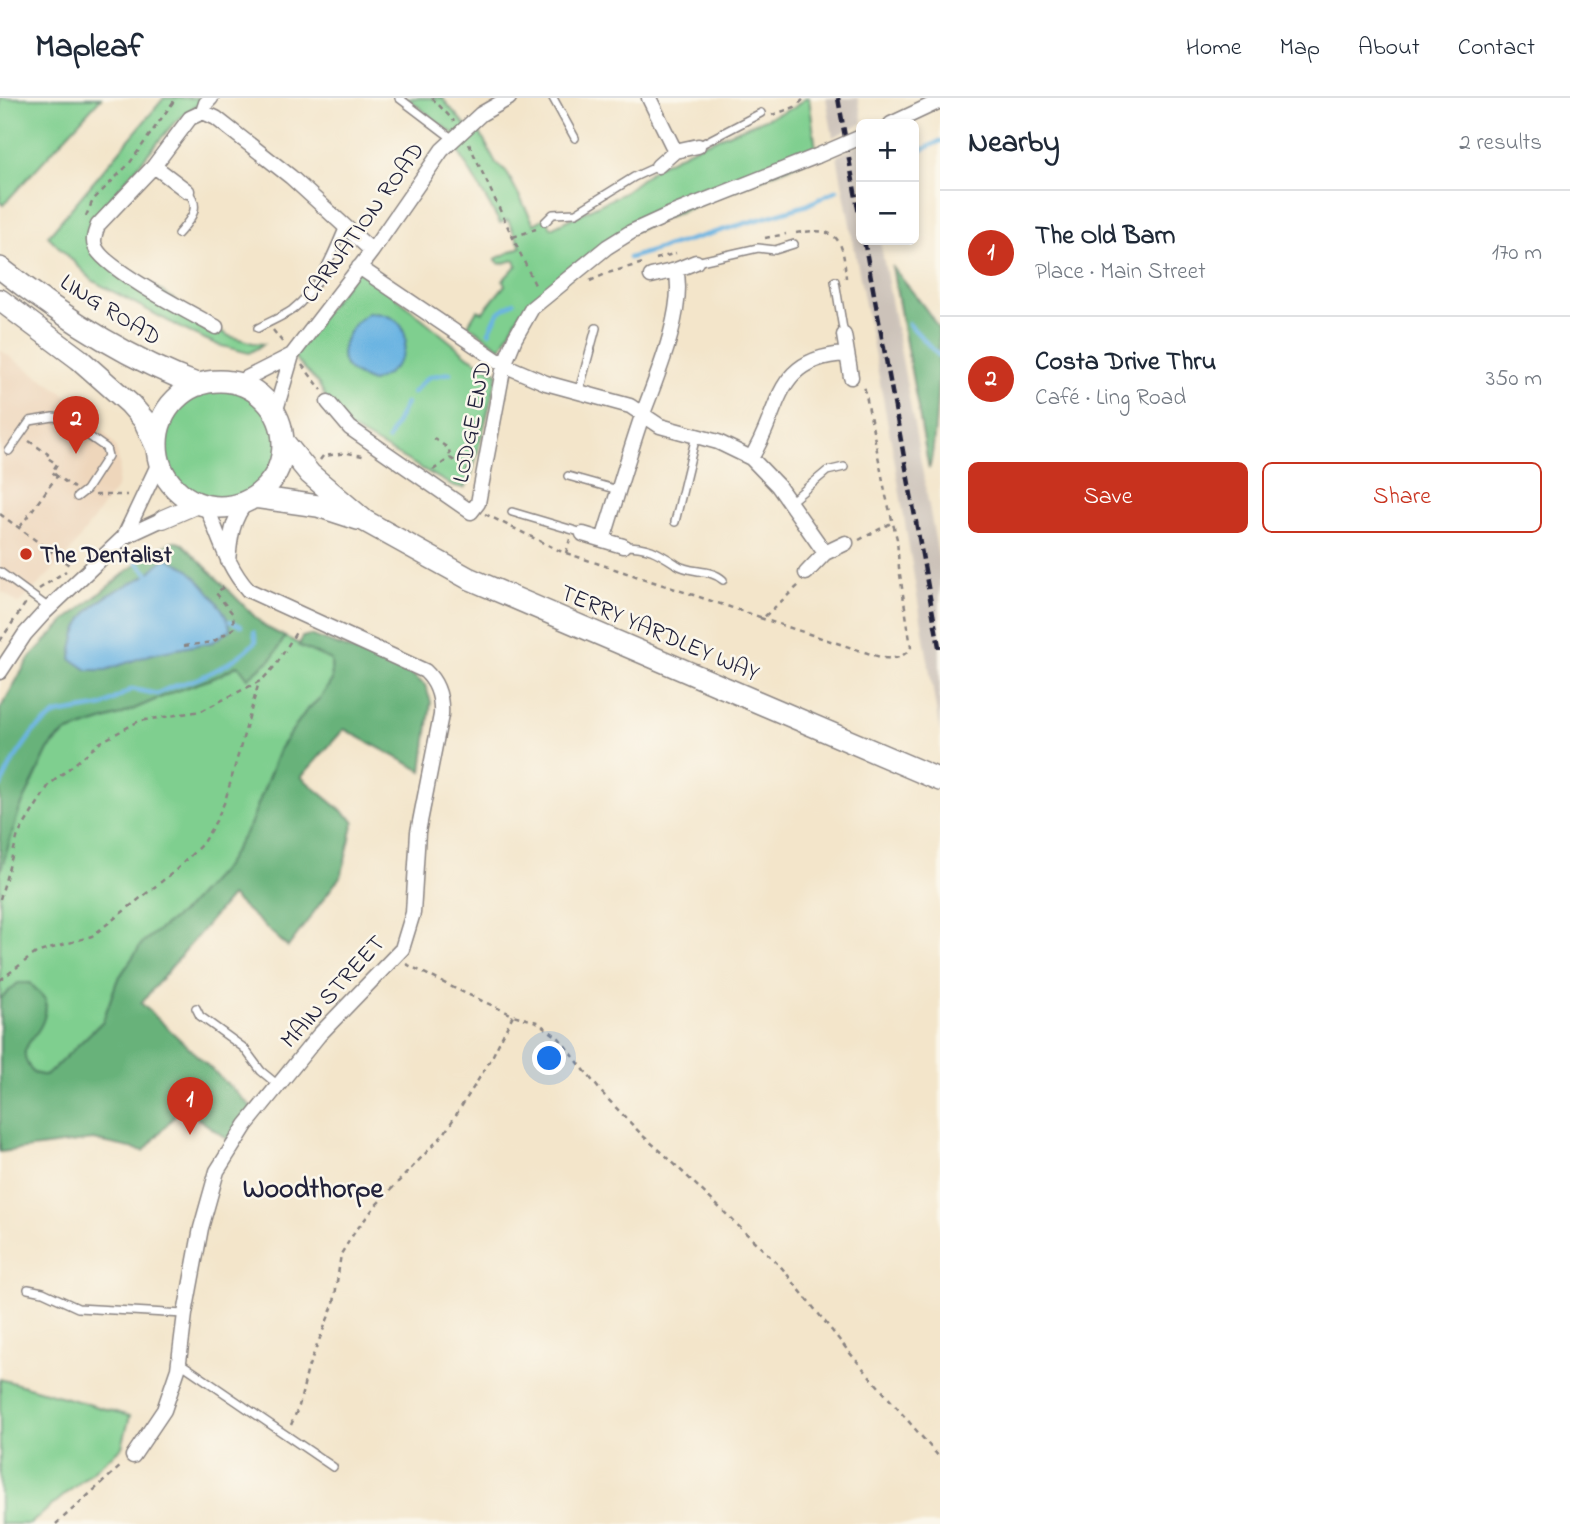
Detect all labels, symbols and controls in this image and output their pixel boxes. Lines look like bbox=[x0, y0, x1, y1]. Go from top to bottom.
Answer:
text: Mapleaf bbox=[35, 24, 143, 72]
text: Home bbox=[1186, 31, 1242, 66]
text: Map bbox=[1280, 31, 1320, 66]
text: About bbox=[1358, 31, 1420, 66]
text: Contact bbox=[1458, 31, 1535, 66]
map controls bbox=[856, 119, 919, 245]
button: + bbox=[856, 119, 919, 182]
text: Nearby bbox=[968, 122, 1060, 166]
text: 2 results bbox=[1459, 127, 1542, 160]
street label: CARNATION ROAD bbox=[294, 136, 434, 311]
button: − bbox=[856, 182, 919, 245]
text: The Old Barn bbox=[1035, 218, 1175, 256]
text: 1 bbox=[987, 237, 995, 270]
text: 170 m bbox=[1492, 237, 1542, 270]
text: Place · Main Street bbox=[1035, 256, 1206, 289]
street label: LING ROAD bbox=[52, 266, 167, 356]
text: Costa Drive Thru bbox=[1035, 344, 1216, 382]
street label: LODGE END bbox=[445, 359, 502, 486]
text: 2 bbox=[985, 363, 997, 396]
text: 350 m bbox=[1486, 363, 1542, 396]
text: Café · Ling Road bbox=[1035, 382, 1186, 415]
pin: 2 bbox=[53, 396, 99, 454]
button: Save bbox=[968, 462, 1248, 533]
button: Share bbox=[1262, 462, 1542, 533]
place label: The Dentalist bbox=[40, 539, 173, 574]
marker: The Dentalist bbox=[18, 546, 34, 562]
street label: TERRY YARDLEY WAY bbox=[554, 577, 764, 692]
street label: MAIN STREET bbox=[273, 928, 395, 1057]
your location bbox=[532, 1041, 566, 1075]
pin: 1 bbox=[167, 1077, 213, 1135]
district label: Woodthorpe bbox=[243, 1170, 385, 1211]

